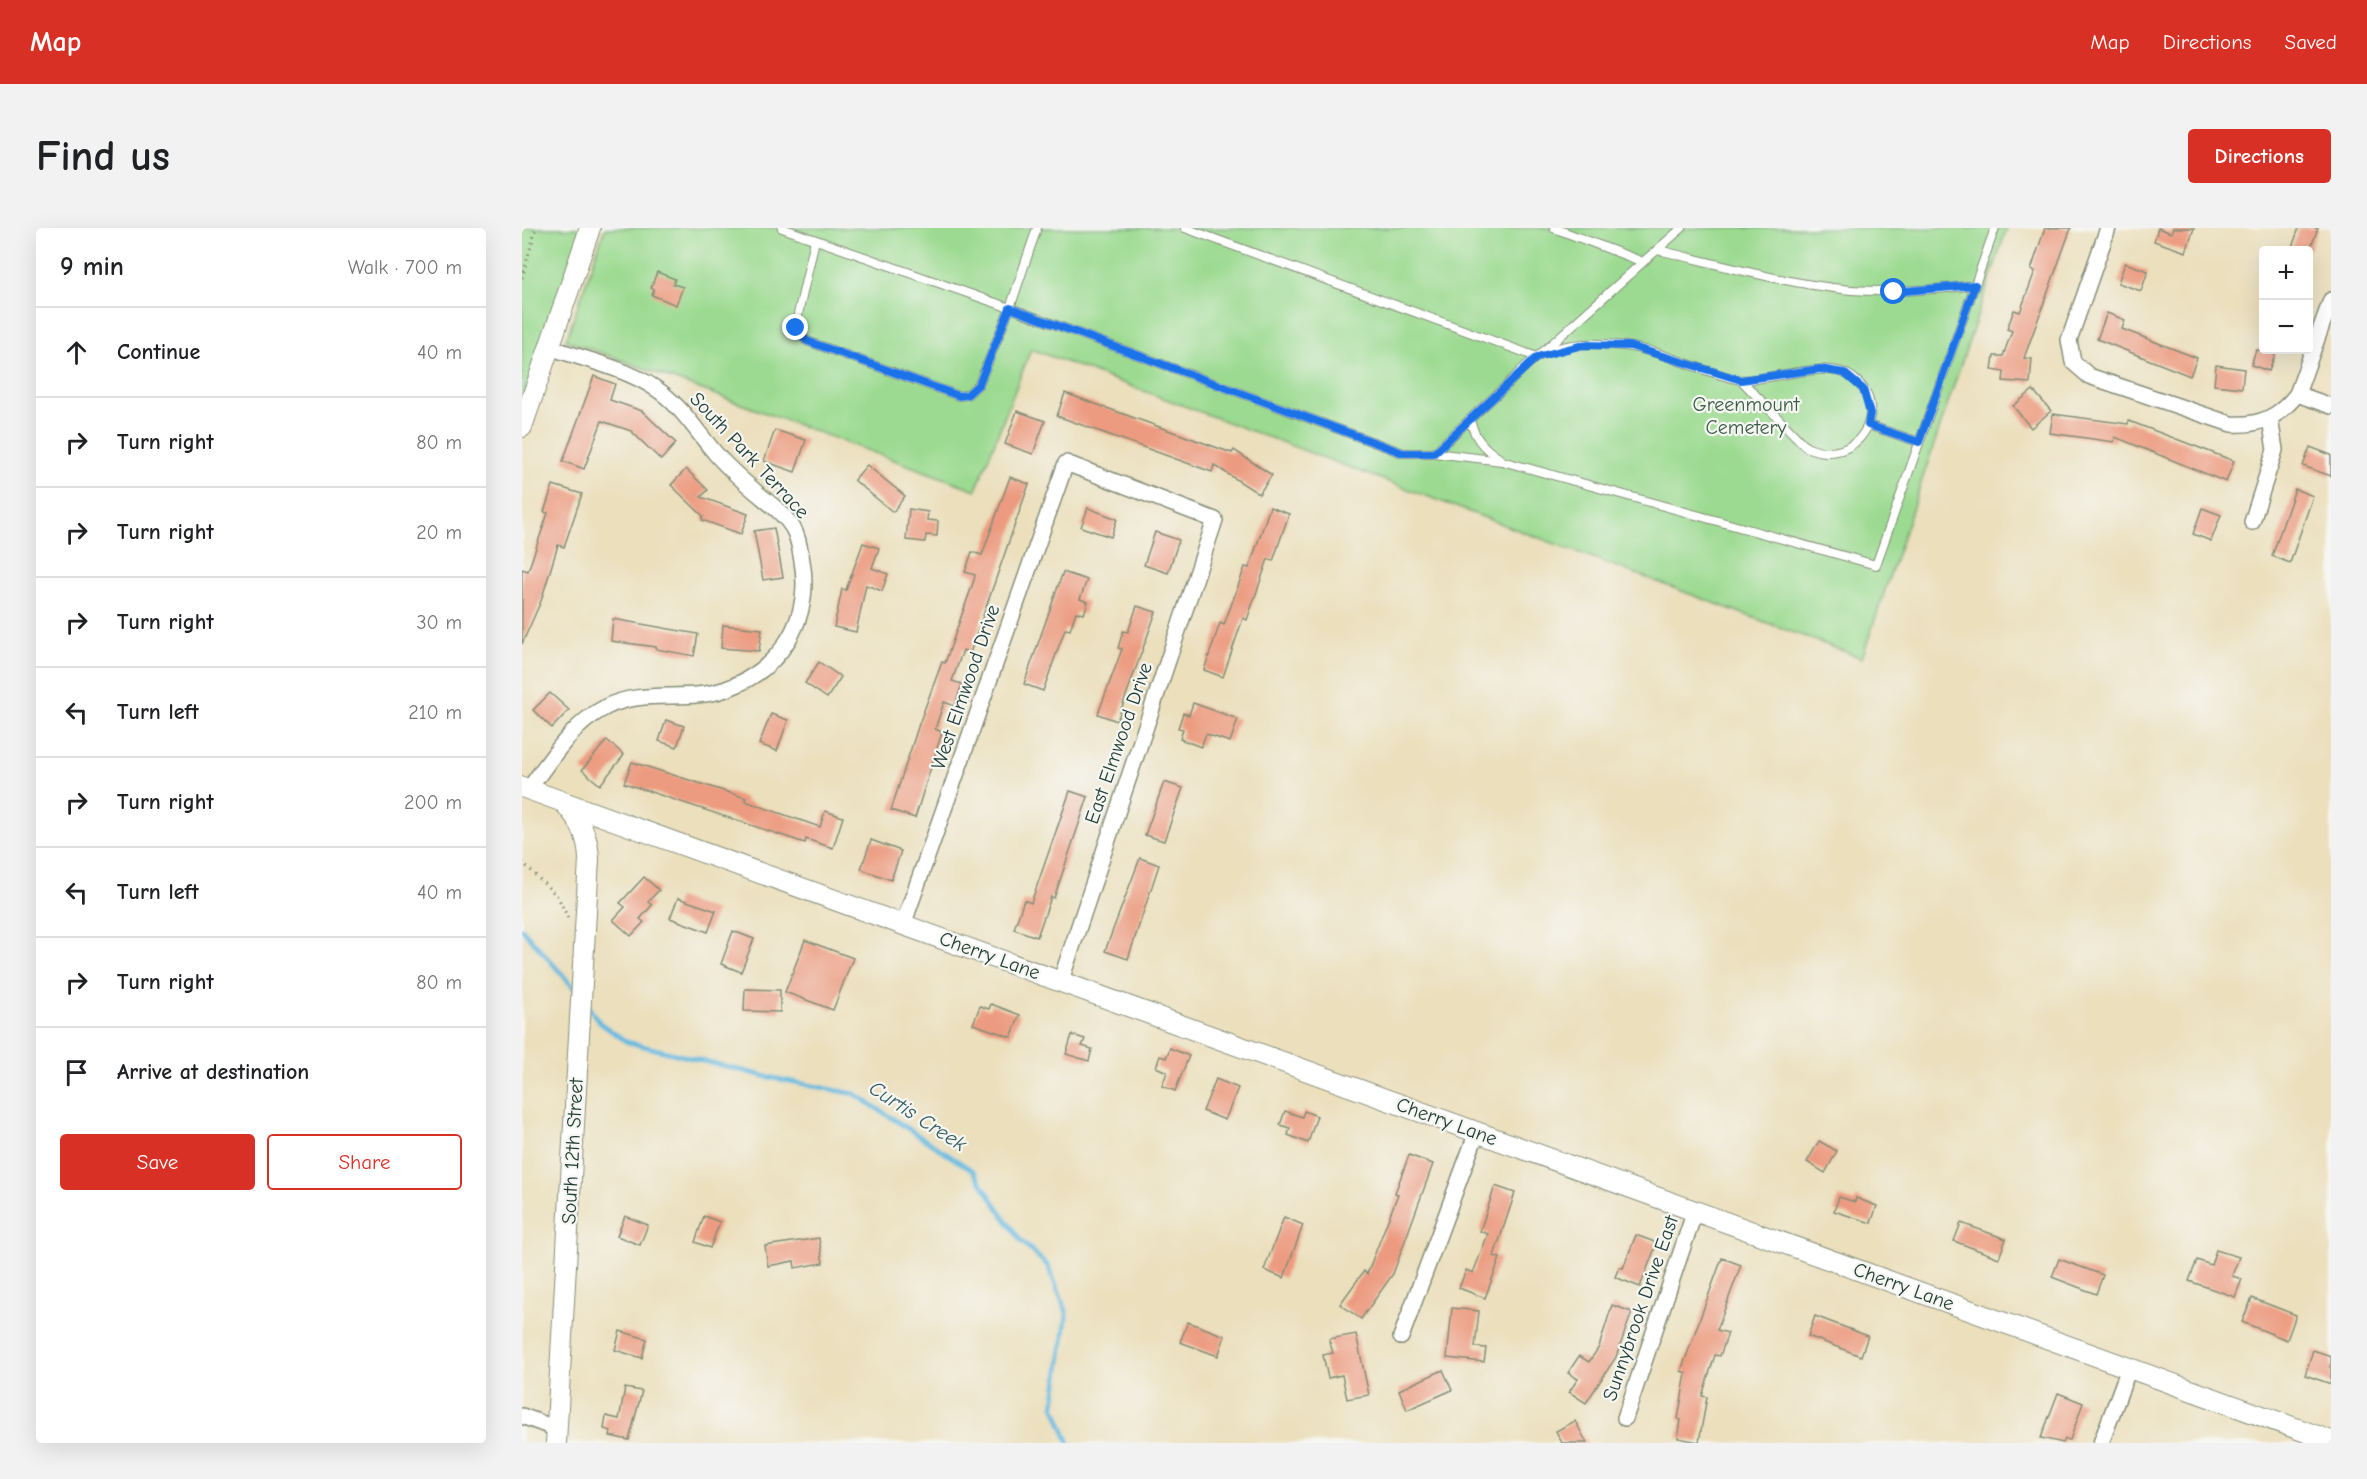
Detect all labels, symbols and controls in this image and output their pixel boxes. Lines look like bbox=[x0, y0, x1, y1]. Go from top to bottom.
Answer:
text: Map bbox=[30, 26, 81, 58]
text: Map bbox=[2090, 30, 2130, 54]
text: Directions bbox=[2163, 30, 2252, 54]
text: Saved bbox=[2285, 30, 2337, 54]
button: Directions bbox=[2188, 129, 2331, 183]
text: Find us bbox=[36, 132, 170, 181]
map controls bbox=[2259, 246, 2313, 354]
button: + bbox=[2259, 246, 2313, 300]
text: 9 min bbox=[60, 252, 124, 282]
text: Walk · 700 m bbox=[348, 256, 462, 279]
route start bbox=[1880, 278, 1906, 304]
button: − bbox=[2259, 300, 2313, 354]
route end bbox=[782, 314, 808, 340]
icon: ahead bbox=[60, 336, 93, 369]
text: Continue bbox=[117, 339, 200, 365]
text: 40 m bbox=[417, 341, 462, 364]
street label: South Park Terrace bbox=[685, 387, 814, 523]
park label: Greenmount Cemetery bbox=[1692, 393, 1801, 439]
icon: right bbox=[60, 426, 93, 459]
text: Turn right bbox=[117, 429, 214, 455]
text: 80 m bbox=[416, 431, 462, 454]
icon: right bbox=[60, 516, 93, 549]
text: Turn right bbox=[117, 519, 214, 545]
text: 20 m bbox=[416, 521, 462, 544]
street label: West Elmwood Drive bbox=[926, 602, 1004, 773]
icon: right bbox=[60, 606, 93, 639]
text: Turn right bbox=[117, 609, 214, 635]
text: 30 m bbox=[416, 611, 462, 634]
street label: East Elmwood Drive bbox=[1080, 659, 1157, 827]
icon: left bbox=[60, 696, 93, 729]
text: Turn left bbox=[117, 699, 199, 725]
text: 210 m bbox=[408, 701, 462, 724]
icon: right bbox=[60, 786, 93, 819]
text: Turn right bbox=[117, 789, 214, 815]
text: 200 m bbox=[404, 791, 462, 814]
icon: left bbox=[60, 876, 93, 909]
text: Turn left bbox=[117, 879, 199, 905]
text: 40 m bbox=[417, 881, 462, 904]
street label: Cherry Lane bbox=[936, 927, 1043, 984]
icon: right bbox=[60, 966, 93, 999]
text: Turn right bbox=[117, 969, 214, 995]
text: 80 m bbox=[416, 971, 462, 994]
icon: arrive bbox=[60, 1056, 93, 1089]
text: Arrive at destination bbox=[117, 1059, 309, 1085]
street label: South 12th Street bbox=[557, 1076, 588, 1225]
water label: Curtis Creek bbox=[865, 1076, 972, 1157]
street label: Cherry Lane bbox=[1393, 1093, 1500, 1150]
button: Save bbox=[60, 1134, 255, 1190]
button: Share bbox=[267, 1134, 462, 1190]
street label: Sunnybrook Drive East bbox=[1598, 1211, 1683, 1404]
street label: Cherry Lane bbox=[1850, 1258, 1957, 1315]

